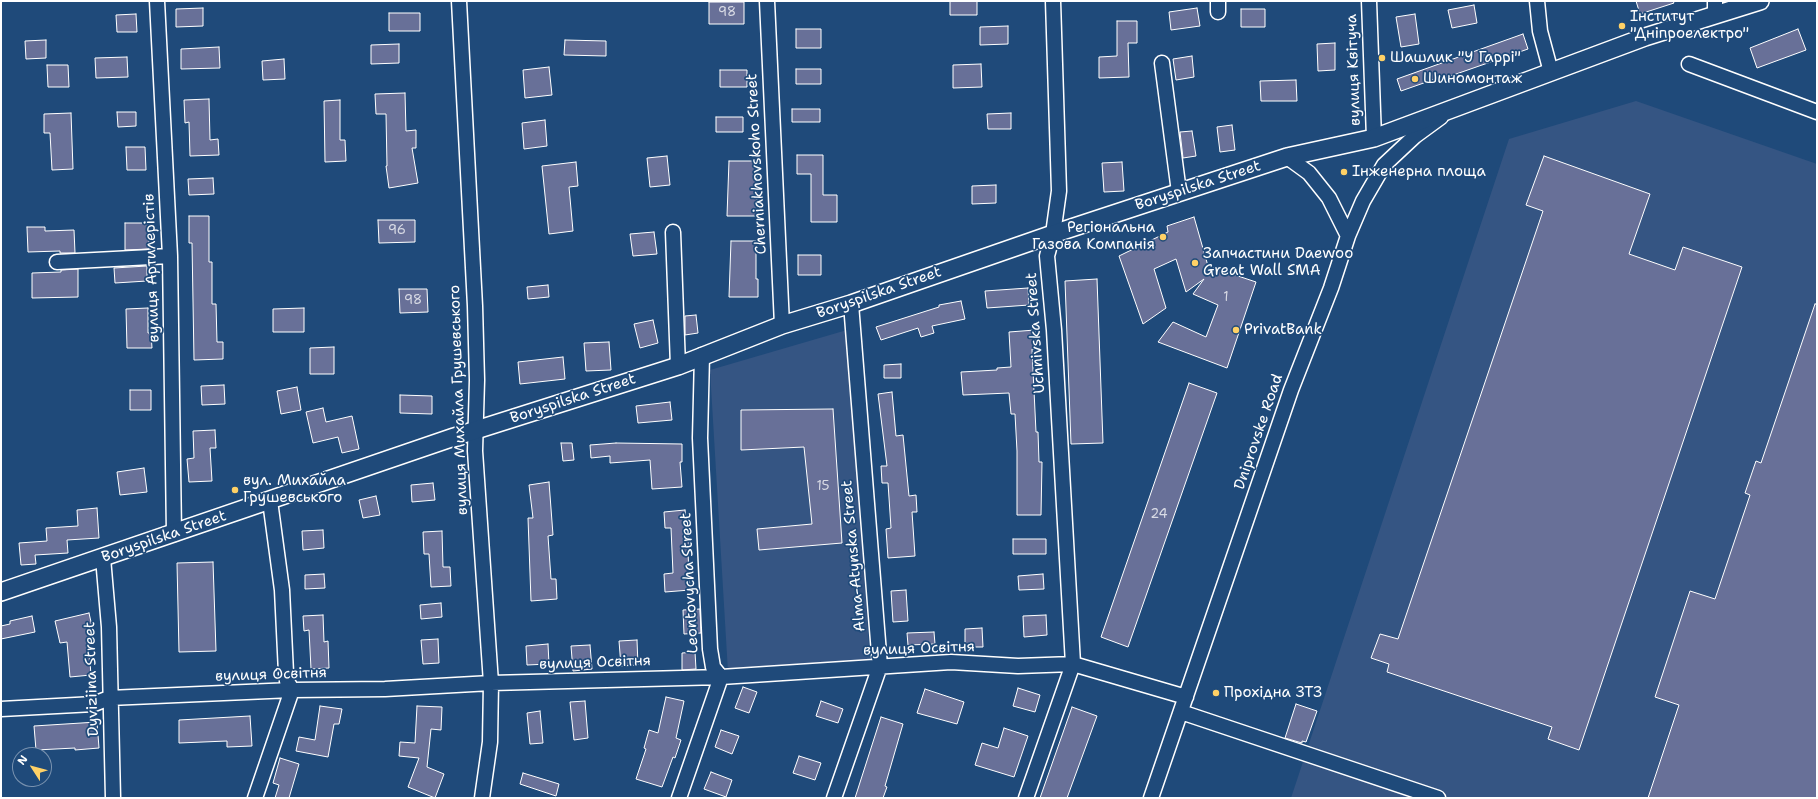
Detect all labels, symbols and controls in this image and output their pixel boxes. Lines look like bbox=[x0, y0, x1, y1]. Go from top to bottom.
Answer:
house number: 98 bbox=[718, 5, 736, 21]
place label: Інститут "Дніпроелектро" bbox=[1630, 8, 1749, 43]
street label: вулиця Квітуча bbox=[1343, 14, 1365, 126]
marker: Інститут "Дніпроелектро" bbox=[1617, 21, 1627, 31]
place label: Шашлик "У Гаррі" bbox=[1390, 49, 1521, 67]
marker: Шашлик "У Гаррі" bbox=[1377, 53, 1387, 63]
place label: Шиномонтаж bbox=[1423, 70, 1522, 88]
street label: Cherniakhovskoho Street bbox=[743, 73, 771, 255]
marker: Шиномонтаж bbox=[1410, 74, 1420, 84]
street label: Boryspilska Street bbox=[1133, 157, 1263, 215]
place label: Інженерна площа bbox=[1352, 163, 1486, 181]
marker: Інженерна площа bbox=[1339, 167, 1349, 177]
street label: вулиця Артилерістів bbox=[140, 193, 164, 343]
place label: Регіональна Газова Компанія bbox=[1032, 219, 1155, 254]
house number: 96 bbox=[388, 223, 406, 239]
marker: Регіональна Газова Компанія bbox=[1158, 232, 1168, 242]
place label: Запчастини Daewoo Great Wall SMA bbox=[1203, 245, 1353, 280]
marker: Запчастини Daewoo Great Wall SMA bbox=[1190, 258, 1200, 268]
street label: Boryspilska Street bbox=[814, 263, 944, 323]
street label: Uchnivska Street bbox=[1023, 272, 1049, 394]
street label: вулиця Михайла Грушевського bbox=[446, 284, 472, 516]
house number: 1 bbox=[1223, 290, 1229, 306]
house number: 98 bbox=[404, 293, 422, 309]
place label: PrivatBank bbox=[1244, 321, 1322, 339]
marker: PrivatBank bbox=[1231, 325, 1241, 335]
street label: Boryspilska Street bbox=[508, 370, 638, 428]
street label: Dniprovske Road bbox=[1231, 372, 1287, 492]
place label: вул. Михайла Грушевського bbox=[243, 472, 346, 507]
house number: 15 bbox=[816, 479, 830, 495]
street label: Alma-Atynska Street bbox=[838, 479, 870, 633]
marker: вул. Михайла Грушевського bbox=[230, 485, 240, 495]
street label: Boryspilska Street bbox=[99, 507, 229, 567]
house number: 24 bbox=[1150, 507, 1168, 523]
street label: Leontovycha Street bbox=[677, 512, 703, 654]
street label: Dyviziina Street bbox=[81, 621, 103, 737]
street label: вулиця Освітня bbox=[863, 638, 975, 660]
street label: вулиця Освітня bbox=[539, 652, 651, 674]
street label: вулиця Освітня bbox=[215, 664, 327, 686]
place label: Прохідна ЗТЗ bbox=[1224, 684, 1322, 702]
marker: Прохідна ЗТЗ bbox=[1211, 688, 1221, 698]
north arrow bbox=[12, 747, 52, 787]
text: N bbox=[14, 752, 31, 768]

